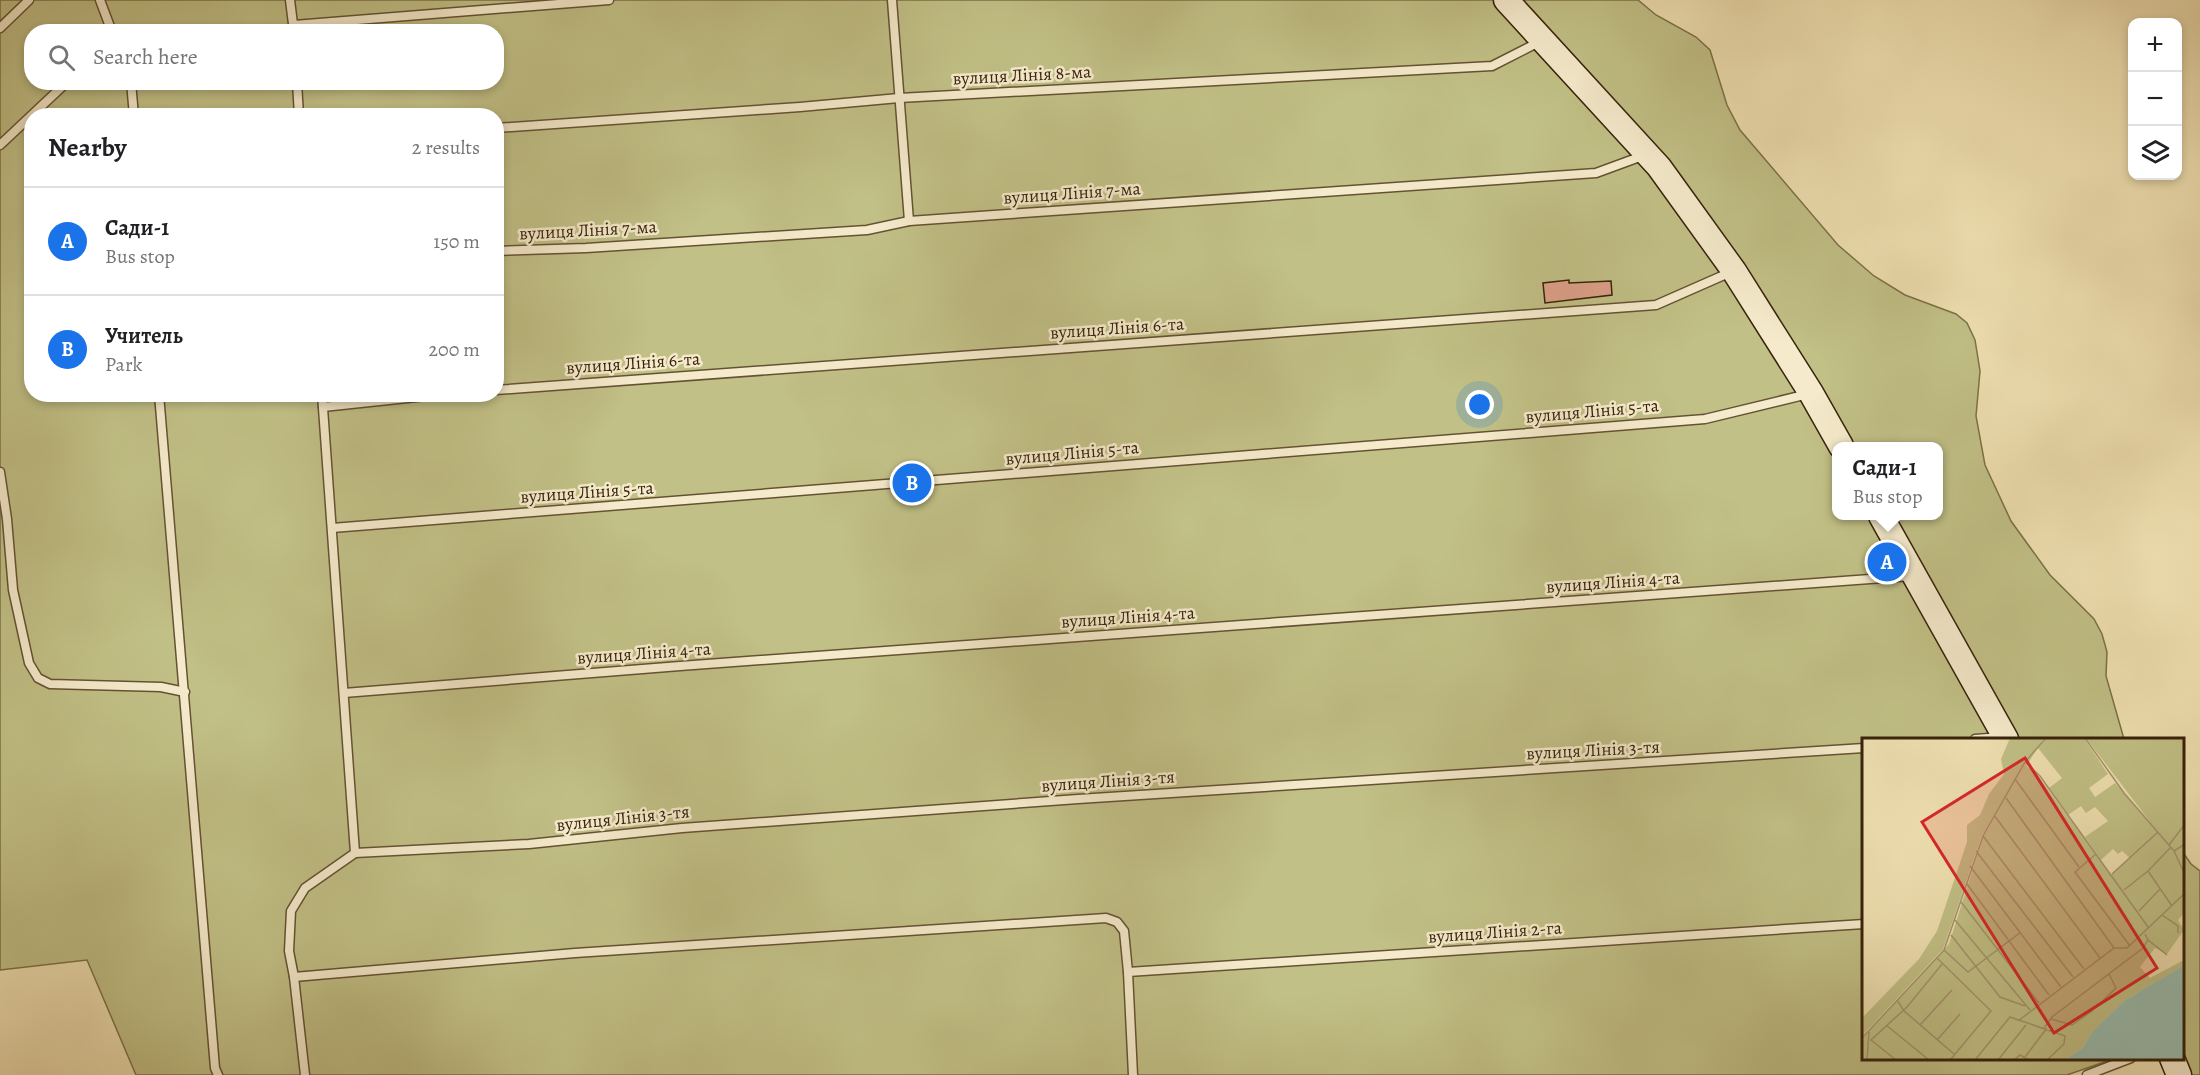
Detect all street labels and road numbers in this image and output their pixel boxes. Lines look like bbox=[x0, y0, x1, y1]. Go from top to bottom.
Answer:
street label: вулиця Лінія 8-ма bbox=[952, 59, 1093, 91]
street label: вулиця Лінія 7-ма bbox=[1003, 176, 1142, 210]
street label: вулиця Лінія 7-ма bbox=[519, 214, 658, 246]
street label: вулиця Лінія 6-та bbox=[1049, 311, 1186, 345]
street label: вулиця Лінія 6-та bbox=[565, 346, 702, 380]
street label: вулиця Лінія 5-та bbox=[1524, 393, 1660, 429]
street label: вулиця Лінія 5-та bbox=[1004, 435, 1140, 471]
street label: вулиця Лінія 5-та bbox=[519, 475, 655, 509]
street label: вулиця Лінія 4-та bbox=[1545, 565, 1681, 599]
street label: вулиця Лінія 4-та bbox=[1060, 600, 1196, 634]
street label: вулиця Лінія 4-та bbox=[576, 636, 712, 670]
street label: вулиця Лінія 3-тя bbox=[1526, 735, 1660, 765]
street label: вулиця Лінія 3-тя bbox=[1040, 764, 1176, 798]
street label: вулиця Лінія 3-тя bbox=[555, 799, 691, 837]
street label: вулиця Лінія 2-га bbox=[1427, 915, 1563, 949]

